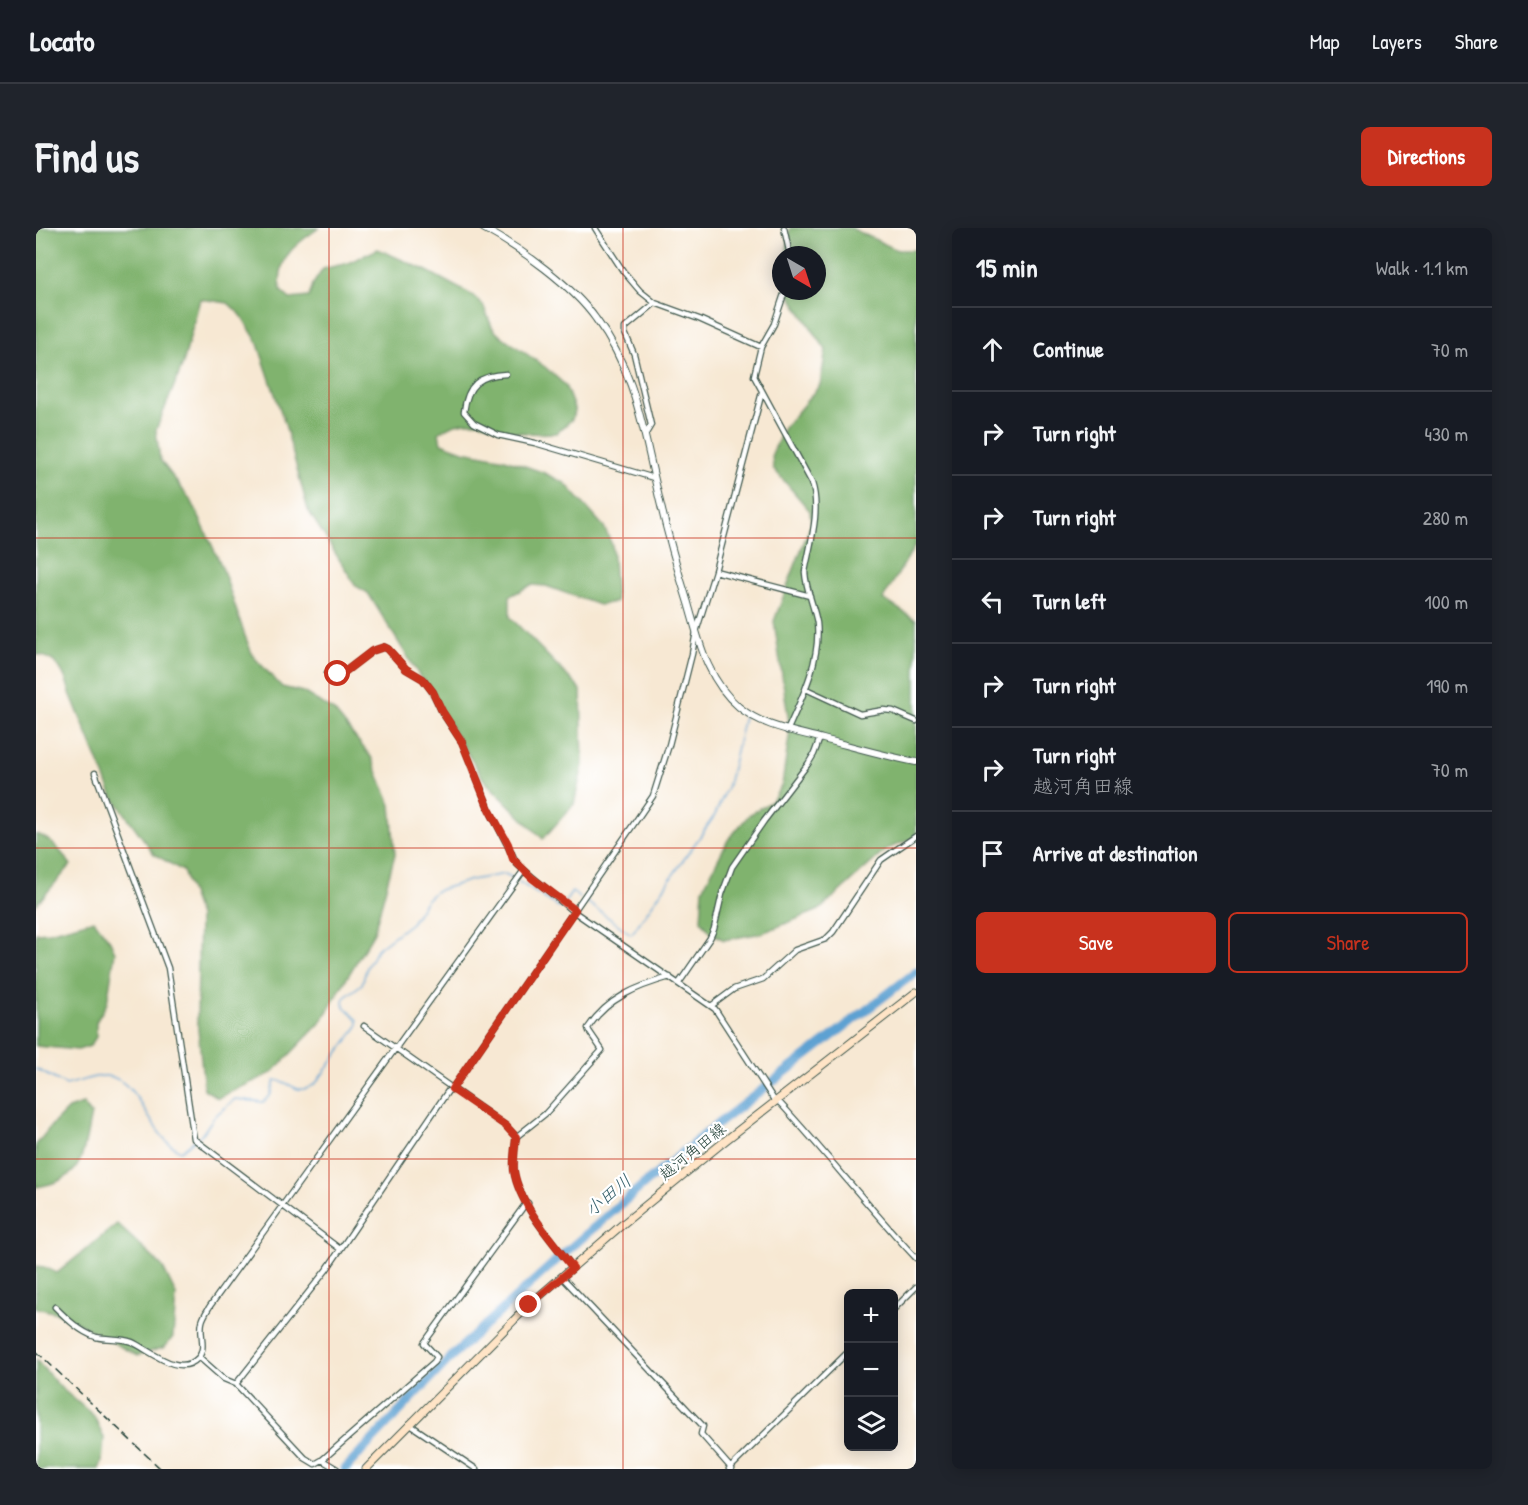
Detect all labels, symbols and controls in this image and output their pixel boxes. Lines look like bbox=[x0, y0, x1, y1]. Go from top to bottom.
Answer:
text: Locato bbox=[30, 22, 94, 60]
text: Map bbox=[1310, 27, 1339, 56]
text: Layers bbox=[1372, 27, 1422, 56]
text: Share bbox=[1455, 27, 1498, 56]
button: Directions bbox=[1361, 127, 1492, 186]
text: Find us bbox=[36, 128, 139, 185]
north arrow bbox=[772, 246, 826, 300]
text: 15 min bbox=[976, 250, 1038, 285]
text: Walk · 1.1 km bbox=[1376, 254, 1468, 281]
icon: ahead bbox=[976, 333, 1009, 366]
text: Continue bbox=[1033, 334, 1104, 364]
text: 70 m bbox=[1431, 336, 1468, 363]
icon: right bbox=[976, 417, 1009, 450]
text: Turn right bbox=[1033, 418, 1116, 448]
text: 430 m bbox=[1424, 420, 1468, 447]
icon: right bbox=[976, 501, 1009, 534]
text: Turn right bbox=[1033, 502, 1116, 532]
text: 280 m bbox=[1423, 504, 1468, 531]
icon: left bbox=[976, 585, 1009, 618]
text: Turn left bbox=[1033, 586, 1106, 616]
text: 100 m bbox=[1425, 588, 1468, 615]
route start bbox=[324, 660, 350, 686]
icon: right bbox=[976, 669, 1009, 702]
text: Turn right bbox=[1033, 670, 1116, 700]
text: 190 m bbox=[1426, 672, 1468, 699]
text: Turn right bbox=[1033, 740, 1116, 770]
icon: right bbox=[976, 753, 1009, 786]
text: 70 m bbox=[1431, 756, 1468, 783]
text: 越河角田線 bbox=[1033, 772, 1133, 799]
icon: arrive bbox=[976, 837, 1009, 870]
text: Arrive at destination bbox=[1033, 838, 1198, 868]
button: Save bbox=[976, 912, 1216, 973]
button: Share bbox=[1228, 912, 1468, 973]
street label: 越河角田線 bbox=[654, 1117, 730, 1185]
water label: 小田川 bbox=[579, 1168, 637, 1222]
map controls bbox=[844, 1289, 898, 1451]
button: + bbox=[844, 1289, 898, 1343]
route end bbox=[515, 1291, 541, 1317]
button: − bbox=[844, 1343, 898, 1397]
button: layers bbox=[844, 1397, 898, 1451]

